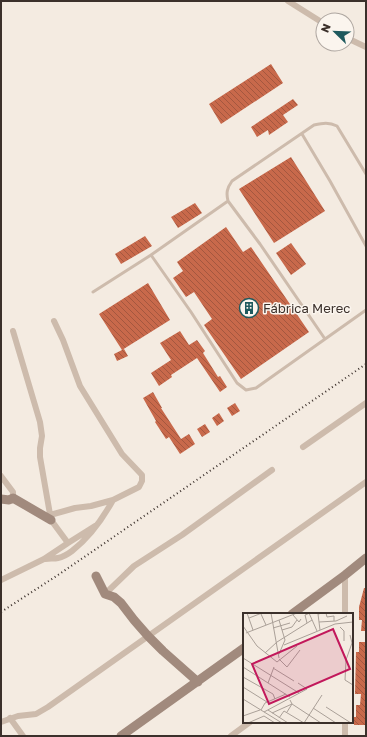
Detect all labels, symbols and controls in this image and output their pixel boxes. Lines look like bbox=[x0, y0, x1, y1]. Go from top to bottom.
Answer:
north arrow bbox=[315, 12, 355, 52]
text: N bbox=[318, 22, 333, 34]
building icon: Fábrica Merec bbox=[238, 297, 260, 319]
place label: Fábrica Merec bbox=[263, 300, 350, 316]
inset map bbox=[243, 613, 353, 723]

